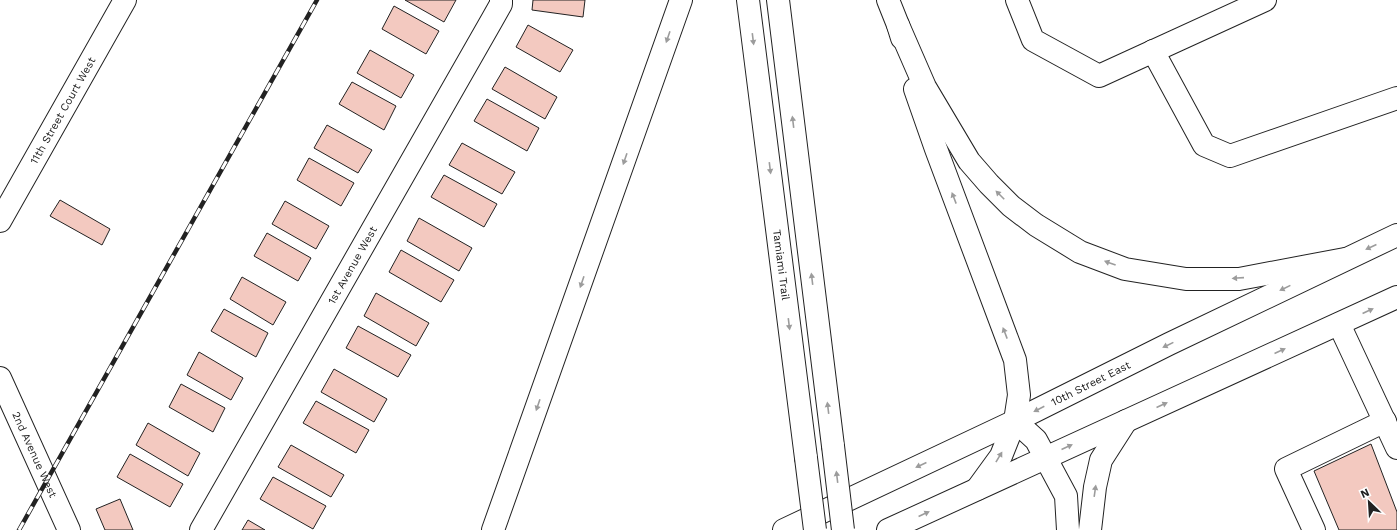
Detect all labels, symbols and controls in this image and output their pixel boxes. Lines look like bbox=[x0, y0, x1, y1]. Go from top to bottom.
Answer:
one-way arrow bbox=[665, 31, 671, 43]
one-way arrow bbox=[750, 33, 756, 45]
street label: 11th Street Court West bbox=[27, 54, 98, 166]
one-way arrow bbox=[790, 116, 796, 128]
one-way arrow bbox=[622, 154, 628, 166]
one-way arrow bbox=[766, 162, 773, 174]
one-way arrow bbox=[995, 190, 1005, 200]
one-way arrow bbox=[951, 192, 957, 204]
street label: 1st Avenue West bbox=[325, 224, 380, 306]
street label: Tamiami Trail bbox=[771, 229, 793, 302]
one-way arrow bbox=[1365, 244, 1377, 250]
one-way arrow bbox=[1103, 260, 1115, 266]
one-way arrow bbox=[809, 273, 815, 285]
one-way arrow bbox=[1232, 275, 1244, 282]
one-way arrow bbox=[578, 276, 584, 288]
one-way arrow bbox=[1279, 285, 1291, 291]
one-way arrow bbox=[1363, 307, 1375, 313]
one-way arrow bbox=[786, 318, 793, 330]
one-way arrow bbox=[1001, 326, 1007, 338]
one-way arrow bbox=[1162, 342, 1173, 348]
one-way arrow bbox=[1274, 348, 1286, 354]
street label: 10th Street East bbox=[1049, 358, 1133, 408]
one-way arrow bbox=[535, 399, 541, 411]
one-way arrow bbox=[1156, 401, 1168, 407]
one-way arrow bbox=[825, 402, 831, 414]
one-way arrow bbox=[1033, 406, 1045, 412]
street label: 2nd Avenue West bbox=[10, 410, 60, 500]
one-way arrow bbox=[1062, 444, 1073, 450]
one-way arrow bbox=[996, 451, 1003, 463]
one-way arrow bbox=[916, 462, 927, 468]
one-way arrow bbox=[834, 471, 840, 483]
north arrow bbox=[1349, 482, 1389, 522]
one-way arrow bbox=[1092, 485, 1098, 497]
text: N bbox=[1359, 486, 1371, 501]
one-way arrow bbox=[918, 511, 930, 517]

